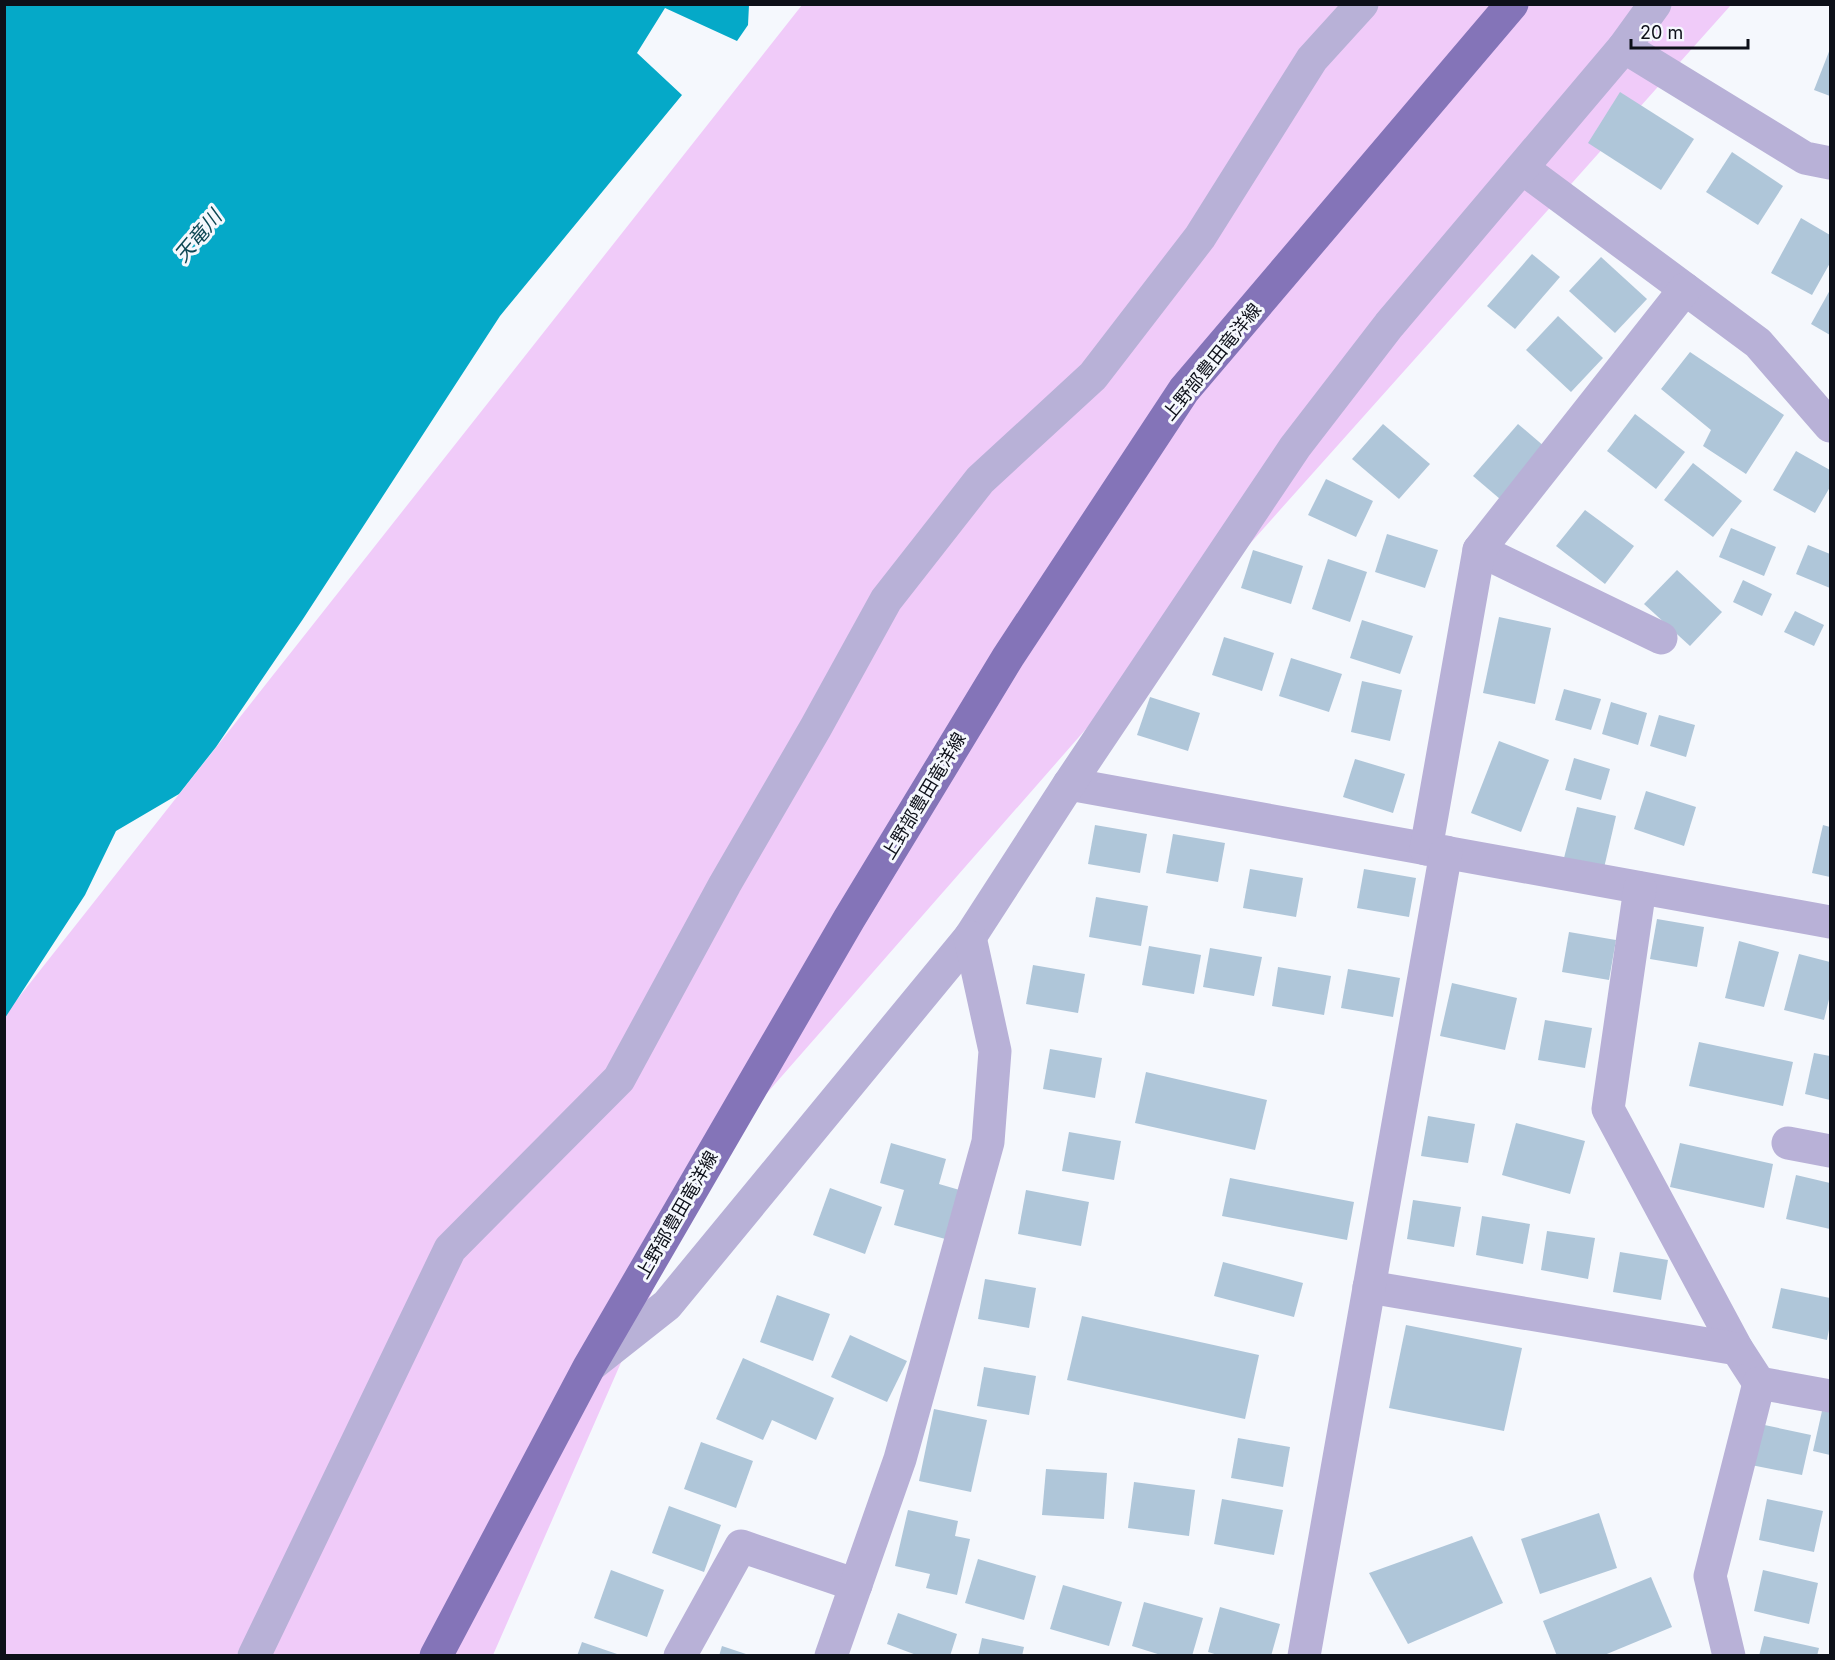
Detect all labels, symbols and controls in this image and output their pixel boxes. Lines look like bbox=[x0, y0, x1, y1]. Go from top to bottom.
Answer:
scale bar bbox=[1631, 12, 1748, 50]
text: 20 m bbox=[1640, 22, 1683, 43]
water label: 天竜川 bbox=[170, 204, 228, 267]
street label: 上野部豊田竜洋線 bbox=[1158, 299, 1265, 424]
street label: 上野部豊田竜洋線 bbox=[877, 729, 970, 863]
street label: 上野部豊田竜洋線 bbox=[631, 1147, 722, 1282]

